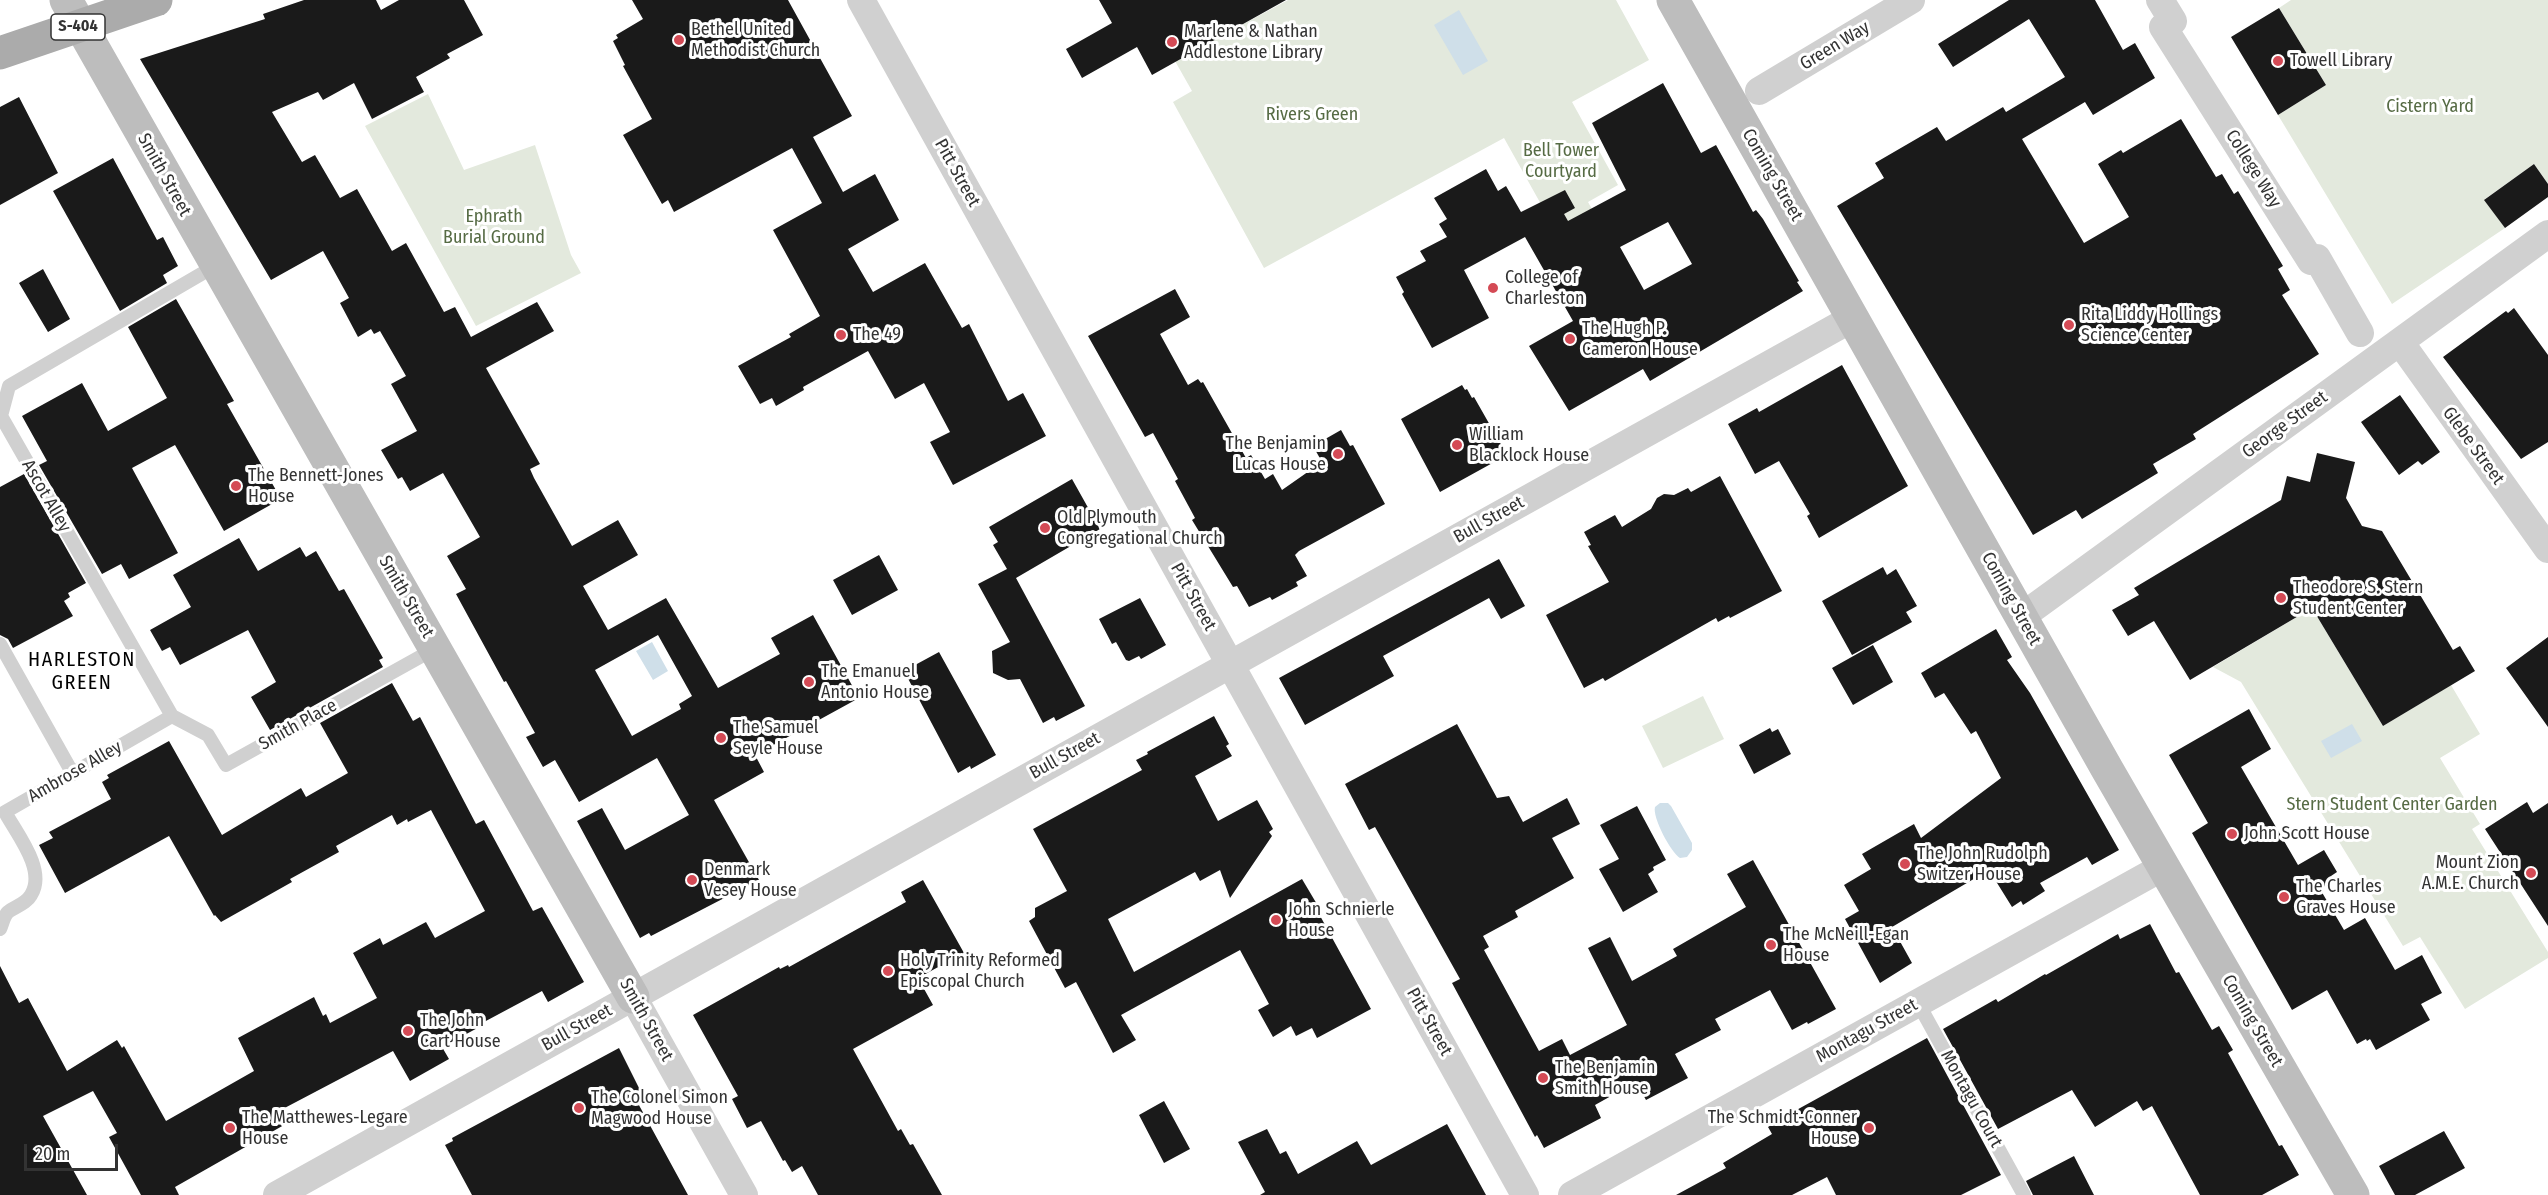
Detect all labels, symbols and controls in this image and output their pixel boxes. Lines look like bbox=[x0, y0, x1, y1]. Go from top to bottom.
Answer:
road number: S-404 bbox=[51, 14, 105, 40]
street label: Green Way bbox=[1796, 17, 1874, 75]
place label: Bethel United Methodist Church bbox=[691, 19, 820, 62]
place label: Marlene & Nathan Addlestone Library bbox=[1184, 21, 1323, 63]
marker: Bethel United Methodist Church bbox=[672, 33, 686, 47]
marker: Marlene & Nathan Addlestone Library bbox=[1165, 35, 1179, 49]
place label: Towell Library bbox=[2290, 50, 2392, 72]
marker: Towell Library bbox=[2271, 54, 2285, 68]
park label: Cistern Yard bbox=[2386, 96, 2474, 118]
park label: Rivers Green bbox=[1266, 104, 1358, 126]
street label: Coming Street bbox=[1737, 125, 1807, 225]
street label: College Way bbox=[2221, 126, 2285, 212]
street label: Smith Street bbox=[132, 130, 196, 220]
street label: Pitt Street bbox=[930, 135, 984, 211]
park label: Bell Tower Courtyard bbox=[1523, 140, 1599, 182]
park label: Ephrath Burial Ground bbox=[443, 206, 545, 248]
place label: College of Charleston bbox=[1505, 267, 1584, 310]
marker: College of Charleston bbox=[1486, 281, 1500, 295]
place label: Rita Liddy Hollings Science Center bbox=[2081, 304, 2218, 346]
place label: The Hugh P. Cameron House bbox=[1582, 318, 1698, 360]
marker: Rita Liddy Hollings Science Center bbox=[2062, 318, 2076, 332]
place label: The 49 bbox=[853, 324, 901, 346]
marker: The 49 bbox=[834, 328, 848, 342]
marker: The Hugh P. Cameron House bbox=[1563, 332, 1577, 346]
street label: George Street bbox=[2238, 387, 2332, 463]
street label: Glebe Street bbox=[2438, 403, 2508, 489]
place label: William Blacklock House bbox=[1469, 424, 1589, 466]
place label: The Benjamin Lucas House bbox=[1226, 433, 1326, 476]
marker: William Blacklock House bbox=[1450, 438, 1464, 452]
marker: The Benjamin Lucas House bbox=[1331, 447, 1345, 461]
street label: Ascot Alley bbox=[17, 456, 75, 536]
place label: The Bennett-Jones House bbox=[248, 465, 384, 508]
marker: The Bennett-Jones House bbox=[229, 479, 243, 493]
street label: Bull Street bbox=[1450, 492, 1528, 548]
place label: Old Plymouth Congregational Church bbox=[1057, 507, 1223, 550]
marker: Old Plymouth Congregational Church bbox=[1038, 521, 1052, 535]
street label: Coming Street bbox=[1977, 549, 2045, 649]
street label: Smith Street bbox=[374, 552, 438, 642]
street label: Pitt Street bbox=[1166, 559, 1220, 635]
place label: Theodore S. Stern Student Center bbox=[2293, 577, 2423, 620]
marker: Theodore S. Stern Student Center bbox=[2274, 591, 2288, 605]
district label: HARLESTON GREEN bbox=[28, 648, 136, 695]
place label: The Emanuel Antonio House bbox=[821, 661, 929, 704]
marker: The Emanuel Antonio House bbox=[802, 675, 816, 689]
street label: Smith Place bbox=[255, 695, 341, 755]
place label: The Samuel Seyle House bbox=[733, 717, 823, 760]
street label: Bull Street bbox=[1026, 728, 1104, 784]
marker: The Samuel Seyle House bbox=[714, 731, 728, 745]
street label: Ambrose Alley bbox=[24, 736, 126, 808]
park label: Stern Student Center Garden bbox=[2287, 794, 2497, 816]
place label: John Scott House bbox=[2244, 823, 2370, 845]
marker: John Scott House bbox=[2225, 827, 2239, 841]
place label: The John Rudolph Switzer House bbox=[1917, 843, 2048, 886]
place label: Mount Zion A.M.E. Church bbox=[2422, 852, 2519, 894]
marker: The John Rudolph Switzer House bbox=[1898, 857, 1912, 871]
place label: Denmark Vesey House bbox=[704, 859, 797, 902]
marker: Mount Zion A.M.E. Church bbox=[2524, 866, 2538, 880]
marker: Denmark Vesey House bbox=[685, 873, 699, 887]
place label: The Charles Graves House bbox=[2296, 876, 2396, 918]
marker: The Charles Graves House bbox=[2277, 890, 2291, 904]
place label: John Schnierle House bbox=[1288, 899, 1394, 942]
marker: John Schnierle House bbox=[1269, 913, 1283, 927]
place label: The McNeill-Egan House bbox=[1783, 924, 1909, 966]
marker: The McNeill-Egan House bbox=[1764, 938, 1778, 952]
place label: Holy Trinity Reformed Episcopal Church bbox=[900, 950, 1060, 992]
marker: Holy Trinity Reformed Episcopal Church bbox=[881, 964, 895, 978]
street label: Coming Street bbox=[2217, 971, 2287, 1071]
street label: Smith Street bbox=[614, 975, 678, 1065]
street label: Pitt Street bbox=[1402, 984, 1456, 1060]
street label: Montagu Street bbox=[1813, 994, 1921, 1068]
street label: Bull Street bbox=[538, 1000, 616, 1056]
place label: The John Cart House bbox=[420, 1010, 501, 1052]
marker: The John Cart House bbox=[401, 1024, 415, 1038]
street label: Montagu Court bbox=[1935, 1047, 2007, 1151]
place label: The Benjamin Smith House bbox=[1555, 1057, 1655, 1100]
marker: The Benjamin Smith House bbox=[1536, 1071, 1550, 1085]
place label: The Colonel Simon Magwood House bbox=[591, 1087, 728, 1130]
marker: The Colonel Simon Magwood House bbox=[572, 1101, 586, 1115]
place label: The Matthewes-Legare House bbox=[242, 1107, 408, 1150]
place label: The Schmidt-Conner House bbox=[1708, 1107, 1857, 1150]
marker: The Matthewes-Legare House bbox=[223, 1121, 237, 1135]
marker: The Schmidt-Conner House bbox=[1862, 1121, 1876, 1135]
scale bar bbox=[27, 1132, 122, 1170]
text: 20 m bbox=[35, 1143, 70, 1165]

